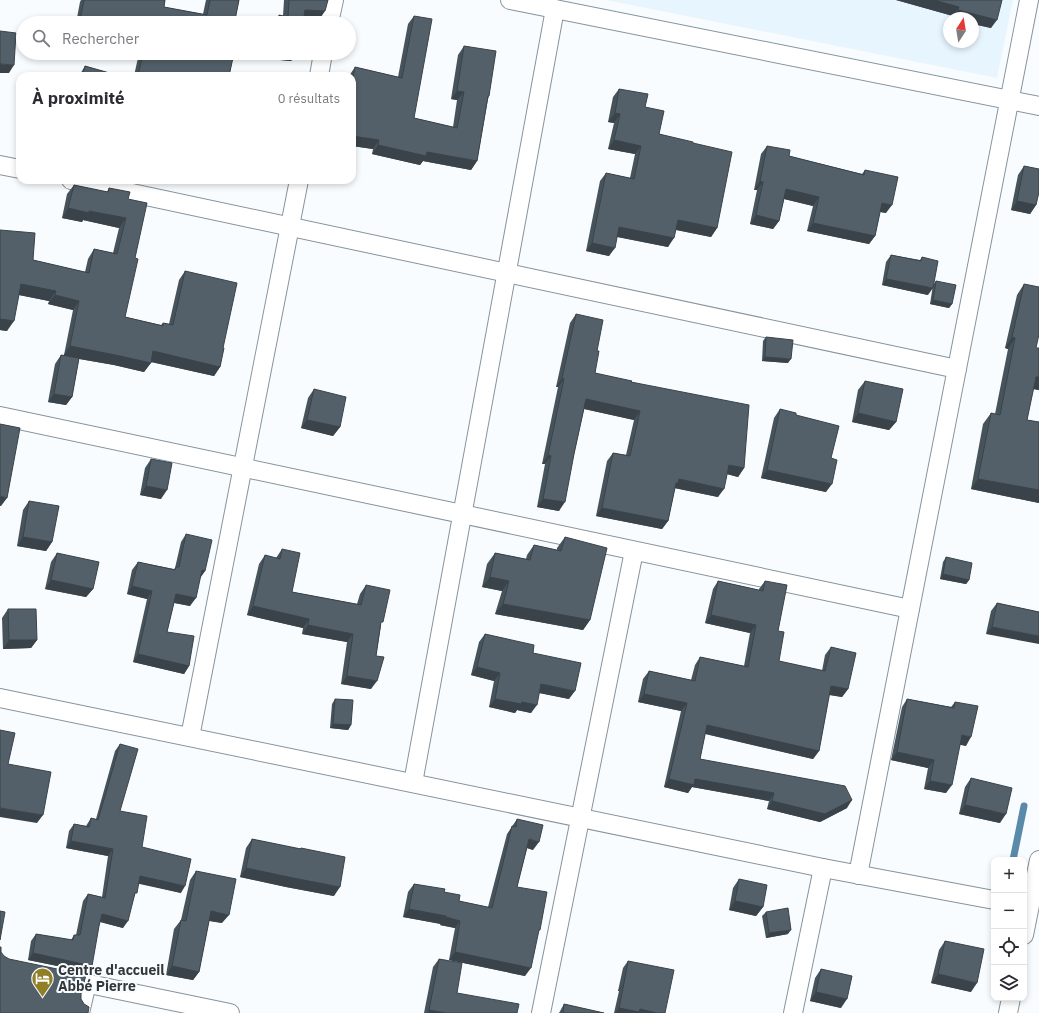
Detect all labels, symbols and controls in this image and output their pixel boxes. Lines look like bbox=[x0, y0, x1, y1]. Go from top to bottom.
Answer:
north arrow bbox=[943, 12, 979, 48]
search box bbox=[16, 16, 356, 60]
icon: search bbox=[30, 27, 52, 49]
text: Rechercher bbox=[62, 29, 139, 48]
text: À proximité bbox=[32, 87, 125, 109]
text: 0 résultats bbox=[278, 90, 340, 107]
map controls bbox=[991, 857, 1027, 1001]
button: + bbox=[991, 857, 1027, 893]
button: − bbox=[991, 893, 1027, 929]
button: locate bbox=[991, 929, 1027, 965]
place label: Centre d'accueil Abbé Pierre bbox=[58, 961, 165, 995]
hotel icon: Centre d'accueil Abbé Pierre bbox=[29, 965, 55, 998]
button: layers bbox=[991, 965, 1027, 1001]

